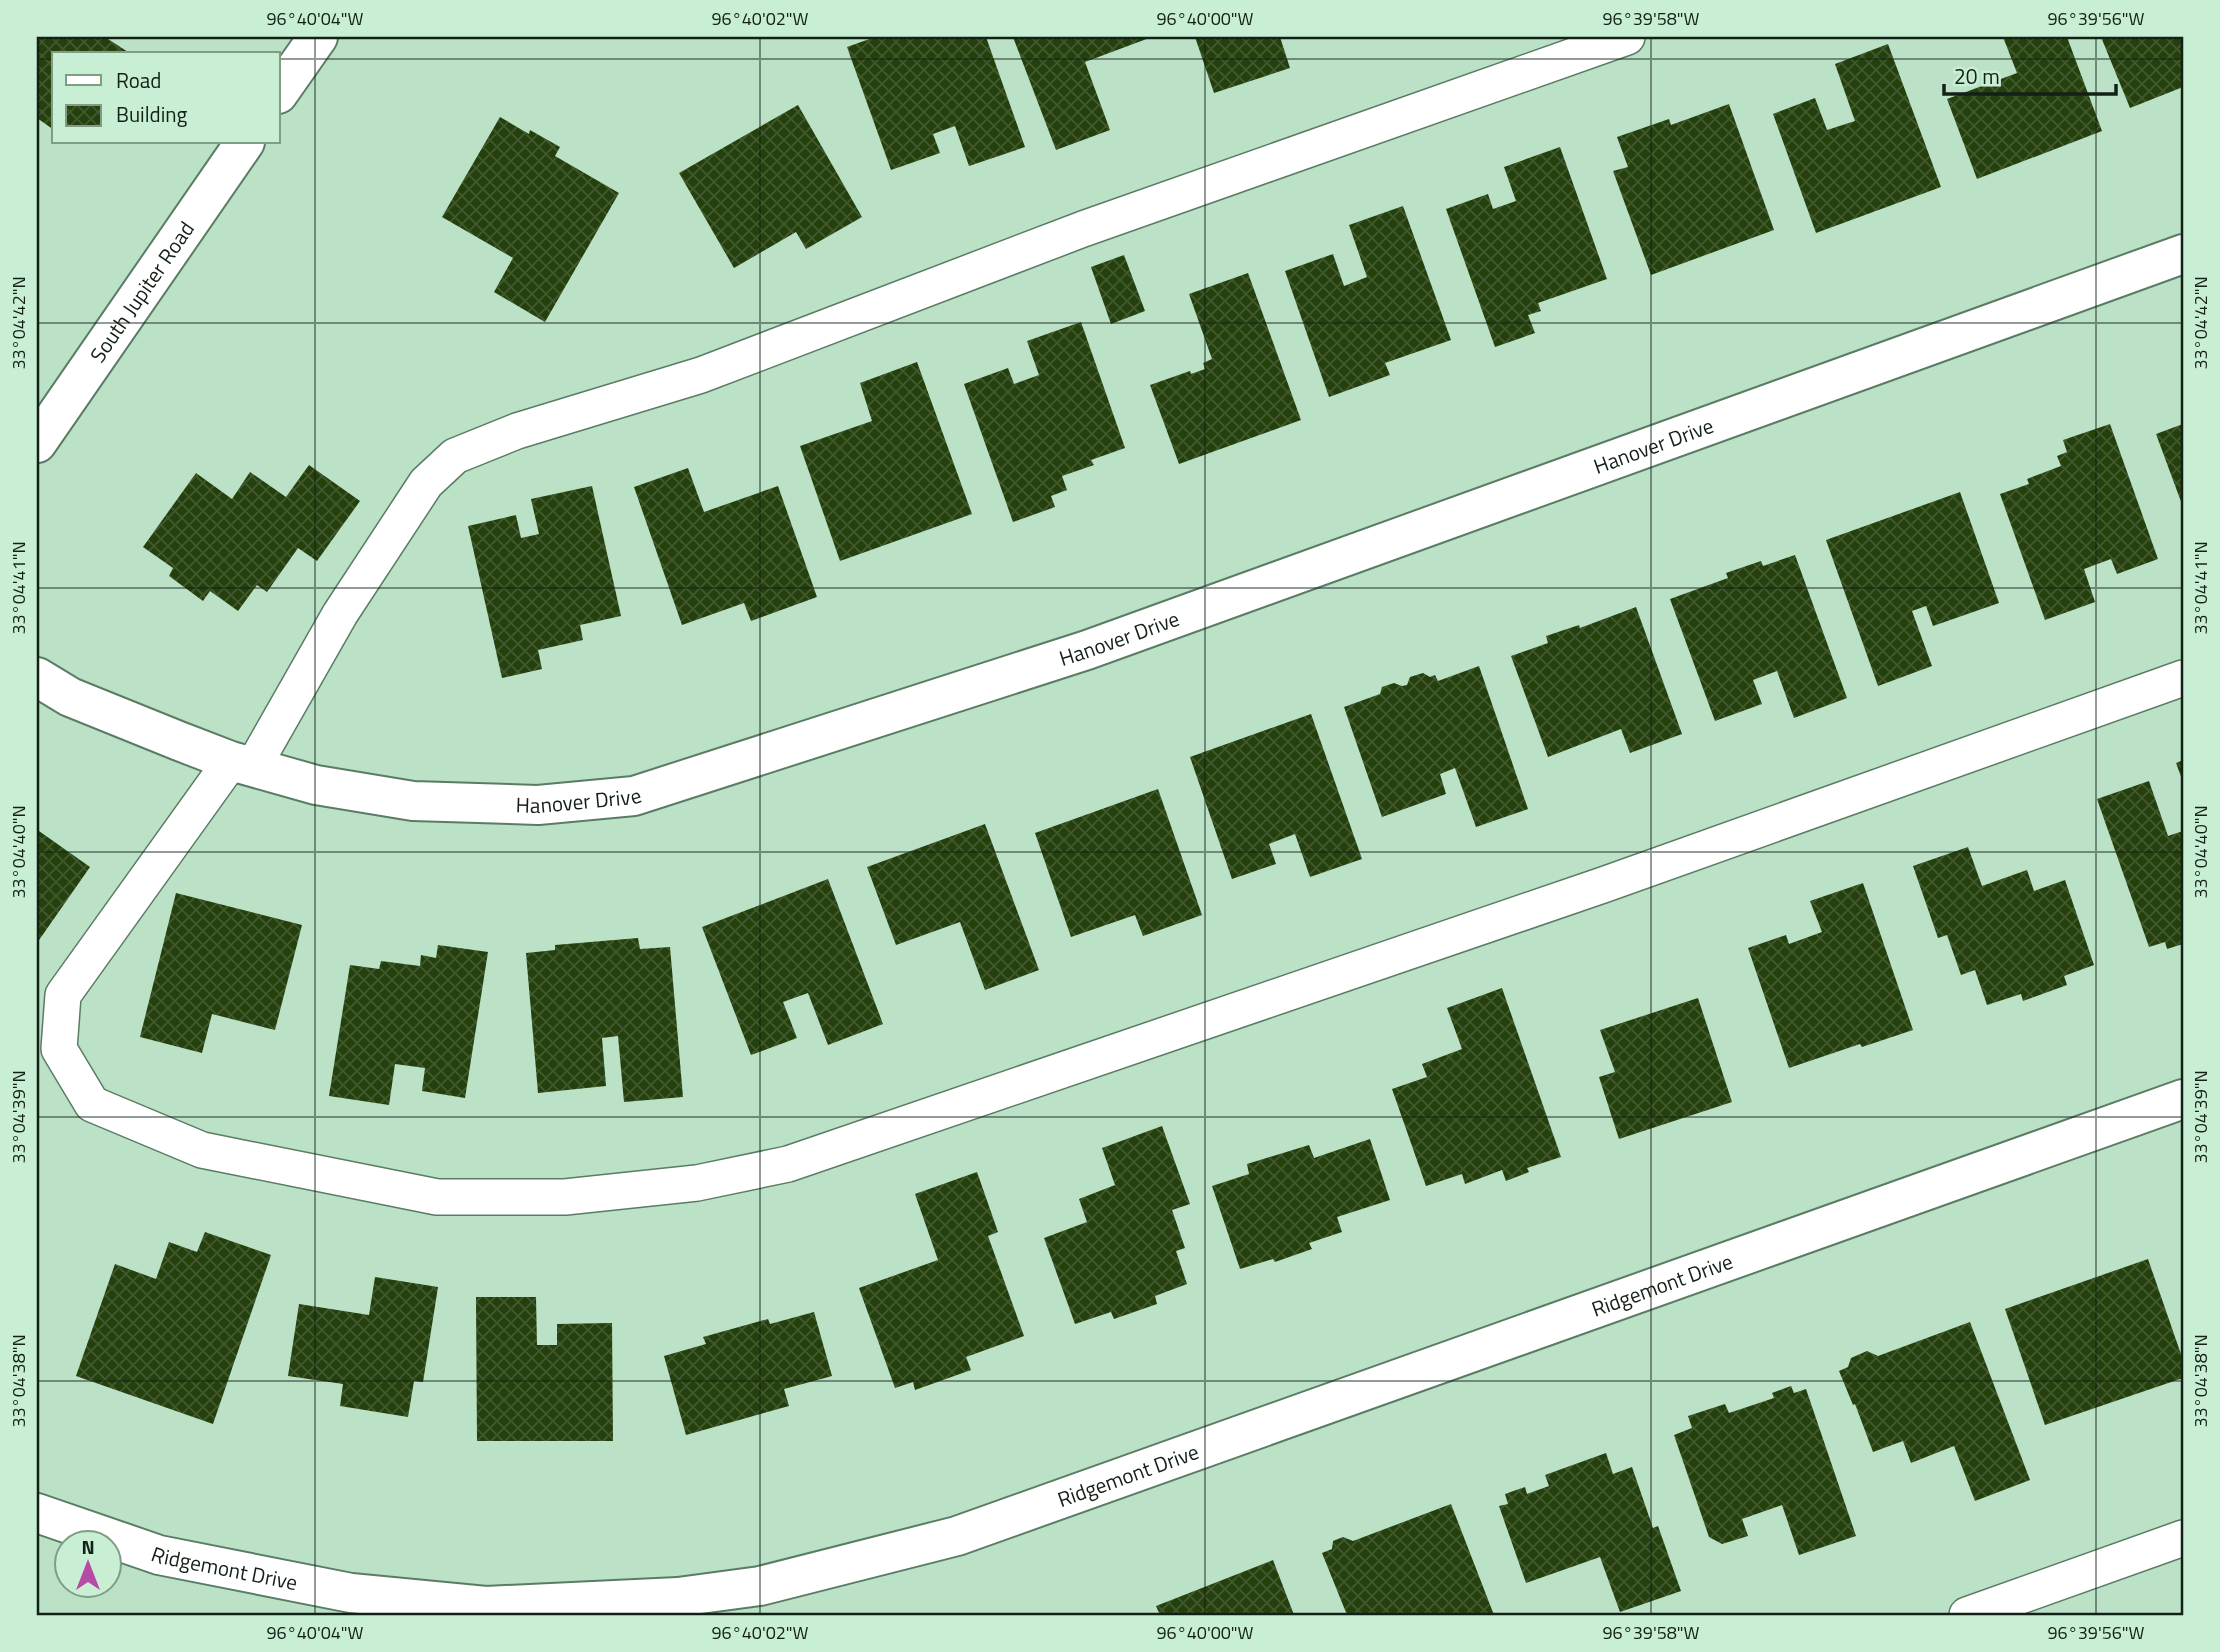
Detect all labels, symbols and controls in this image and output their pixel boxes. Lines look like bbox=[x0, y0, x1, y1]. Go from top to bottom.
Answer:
text: 96°40'04"W bbox=[267, 5, 364, 32]
text: 96°40'02"W bbox=[712, 5, 809, 32]
text: 96°40'00"W bbox=[1157, 5, 1254, 32]
text: 96°39'58"W bbox=[1603, 5, 1700, 32]
text: 96°39'56"W bbox=[2048, 5, 2145, 32]
legend bbox=[52, 52, 280, 144]
scale bar bbox=[1944, 52, 2115, 96]
text: 20 m bbox=[1954, 60, 2000, 92]
text: Road bbox=[116, 64, 161, 96]
text: Building bbox=[116, 98, 188, 130]
street label: South Jupiter Road bbox=[81, 215, 202, 369]
text: 33°04'42"N bbox=[5, 276, 32, 370]
text: 33°04'42"N bbox=[2187, 276, 2214, 370]
street label: Hanover Drive bbox=[1589, 409, 1718, 482]
text: 33°04'41"N bbox=[5, 541, 32, 635]
text: 33°04'41"N bbox=[2187, 541, 2214, 635]
street label: Hanover Drive bbox=[1055, 602, 1183, 674]
street label: Hanover Drive bbox=[515, 779, 645, 821]
text: 33°04'40"N bbox=[5, 805, 32, 899]
text: 33°04'40"N bbox=[2187, 805, 2214, 899]
text: 33°04'39"N bbox=[5, 1070, 32, 1164]
text: 33°04'39"N bbox=[2187, 1070, 2214, 1164]
street label: Ridgemont Drive bbox=[1587, 1245, 1737, 1325]
text: 33°04'38"N bbox=[5, 1334, 32, 1428]
text: 33°04'38"N bbox=[2187, 1334, 2214, 1428]
street label: Ridgemont Drive bbox=[1053, 1435, 1203, 1515]
north arrow bbox=[52, 1530, 122, 1600]
text: N bbox=[81, 1532, 95, 1561]
street label: Ridgemont Drive bbox=[147, 1538, 300, 1598]
text: 96°40'04"W bbox=[267, 1619, 364, 1646]
text: 96°40'02"W bbox=[712, 1619, 809, 1646]
text: 96°40'00"W bbox=[1157, 1619, 1254, 1646]
text: 96°39'58"W bbox=[1603, 1619, 1700, 1646]
text: 96°39'56"W bbox=[2048, 1619, 2145, 1646]

